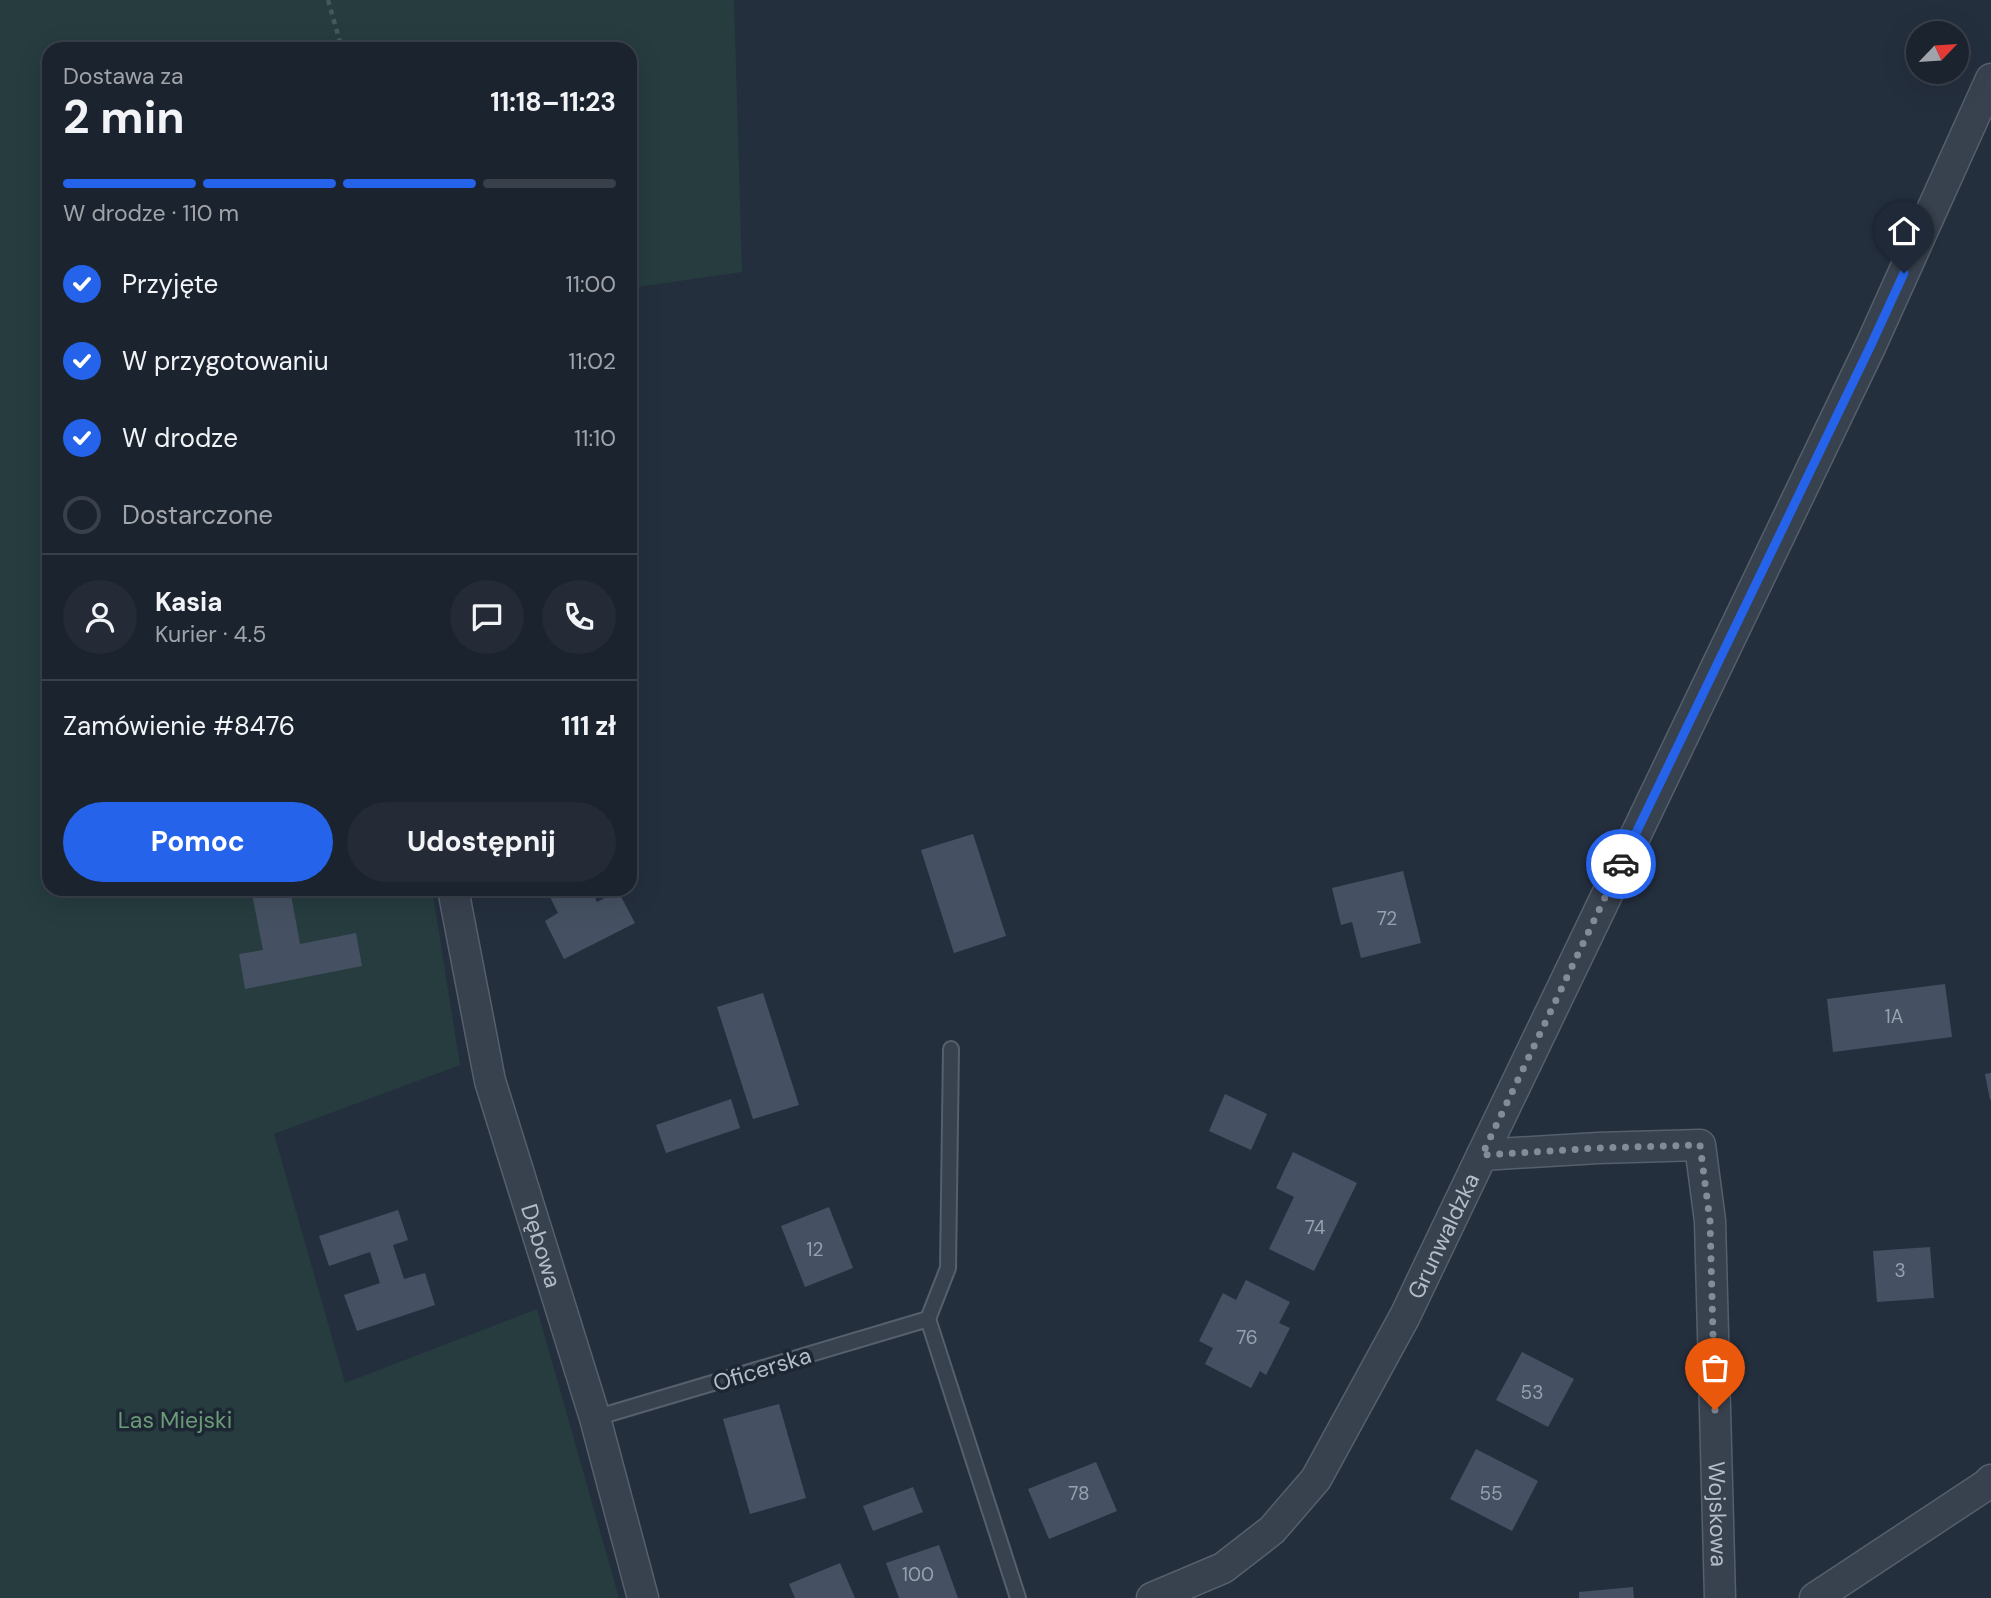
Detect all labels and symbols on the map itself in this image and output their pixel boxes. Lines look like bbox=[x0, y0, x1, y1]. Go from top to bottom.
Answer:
north arrow bbox=[1906, 21, 1969, 84]
pin bbox=[1874, 201, 1934, 273]
courier bbox=[1586, 829, 1656, 899]
house number: 72 bbox=[1377, 906, 1397, 931]
house number: 1A bbox=[1885, 1004, 1904, 1029]
street label: Grunwaldzka bbox=[1400, 1168, 1486, 1304]
street label: Dębowa bbox=[514, 1200, 568, 1291]
house number: 74 bbox=[1305, 1215, 1325, 1240]
house number: 12 bbox=[807, 1237, 823, 1262]
house number: 3 bbox=[1894, 1258, 1906, 1283]
house number: 76 bbox=[1236, 1325, 1258, 1350]
pin bbox=[1685, 1338, 1745, 1410]
street label: Oficerska bbox=[709, 1340, 815, 1398]
house number: 53 bbox=[1521, 1380, 1543, 1405]
park label: Las Miejski bbox=[118, 1405, 232, 1435]
street label: Wojskowa bbox=[1701, 1461, 1734, 1567]
house number: 78 bbox=[1068, 1481, 1090, 1506]
house number: 55 bbox=[1479, 1481, 1503, 1506]
house number: 100 bbox=[902, 1562, 934, 1587]

